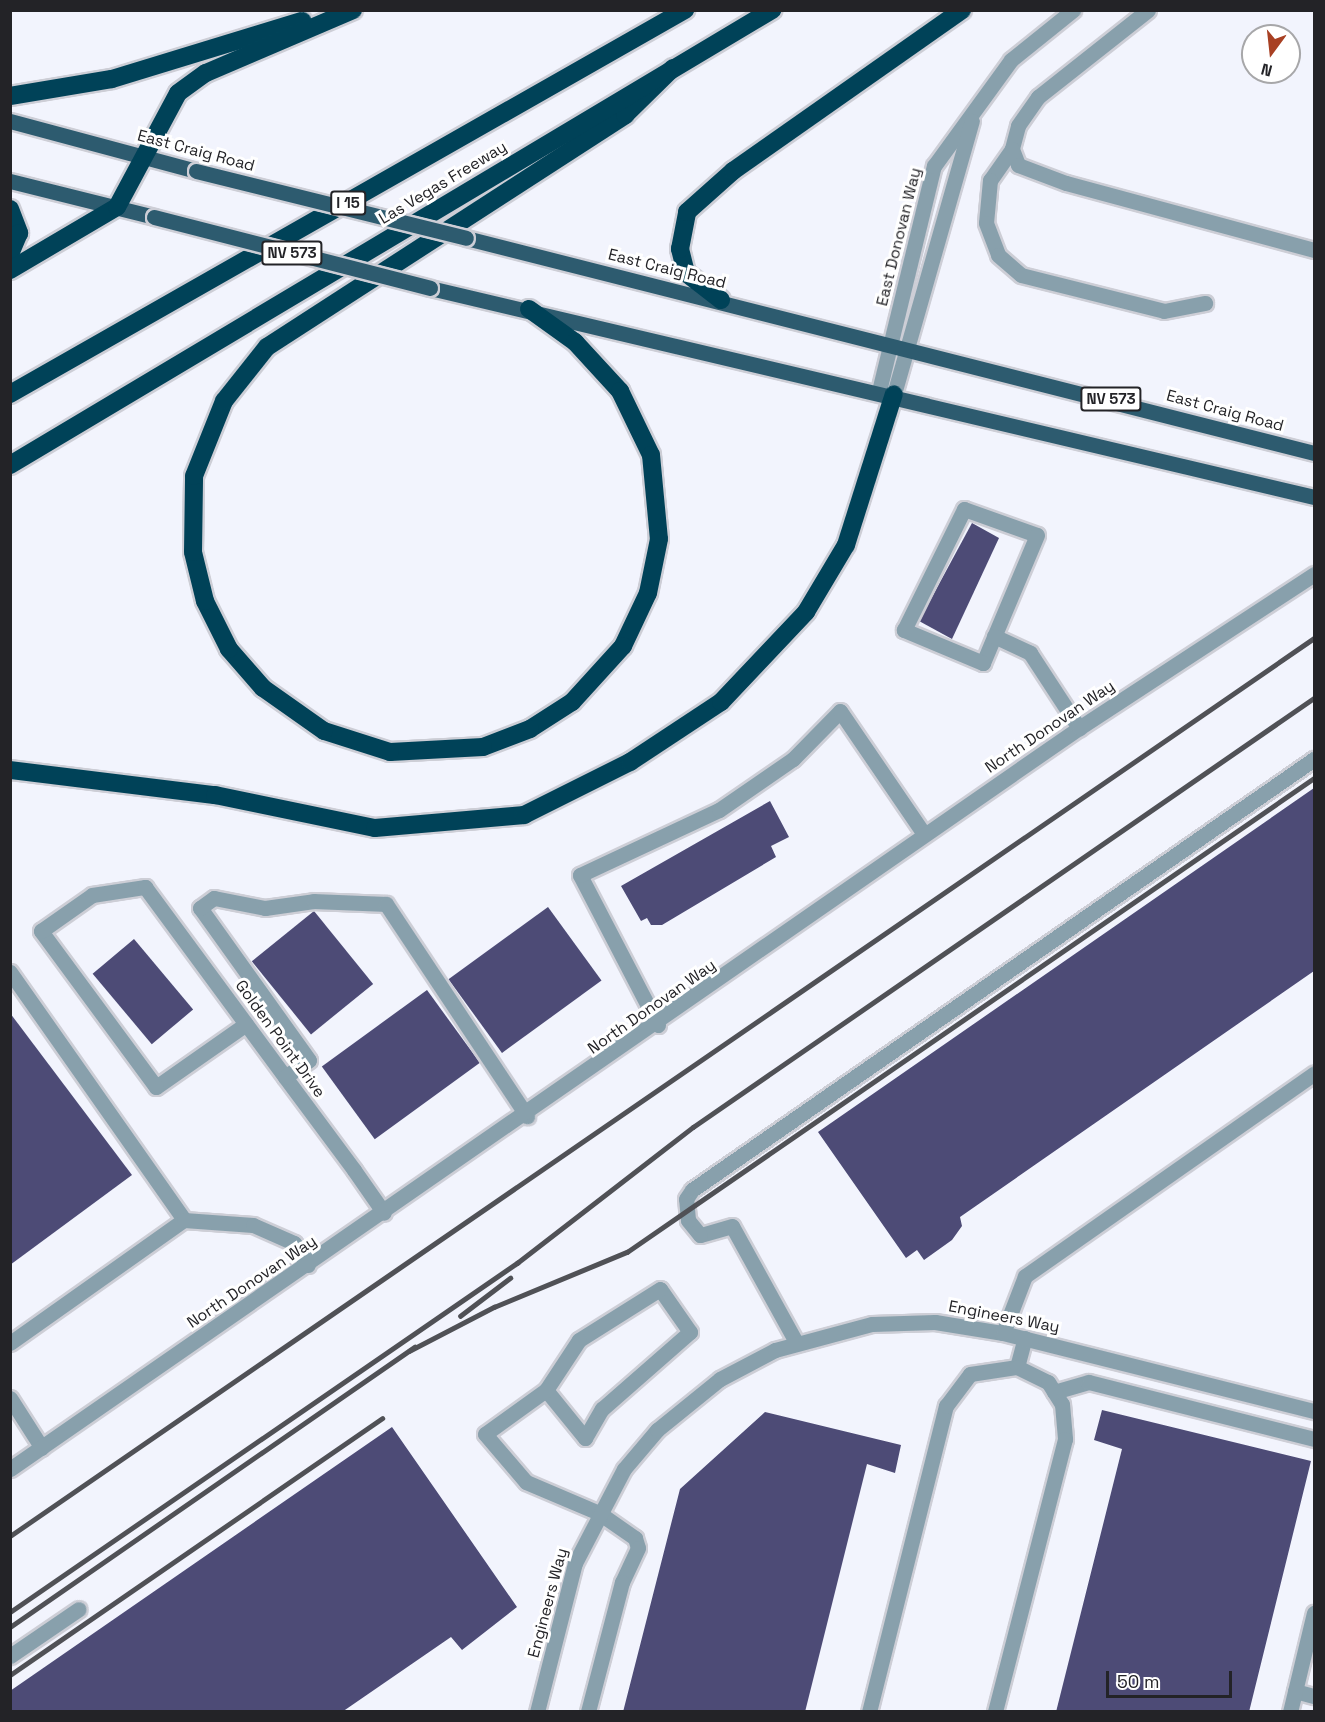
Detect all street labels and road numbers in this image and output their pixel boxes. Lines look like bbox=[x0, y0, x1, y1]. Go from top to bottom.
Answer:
street label: East Craig Road bbox=[135, 126, 257, 176]
street label: Las Vegas Freeway bbox=[376, 137, 510, 229]
street label: East Donovan Way bbox=[873, 166, 925, 308]
road number: I 15 bbox=[330, 191, 366, 215]
road number: NV 573 bbox=[260, 241, 324, 265]
street label: East Craig Road bbox=[606, 245, 728, 293]
street label: East Craig Road bbox=[1164, 386, 1286, 436]
road number: NV 573 bbox=[1080, 387, 1142, 411]
street label: North Donovan Way bbox=[982, 677, 1118, 777]
street label: North Donovan Way bbox=[584, 956, 720, 1058]
street label: Golden Point Drive bbox=[231, 976, 329, 1102]
street label: North Donovan Way bbox=[184, 1232, 320, 1332]
street label: Engineers Way bbox=[947, 1297, 1061, 1337]
street label: Engineers Way bbox=[524, 1546, 572, 1660]

